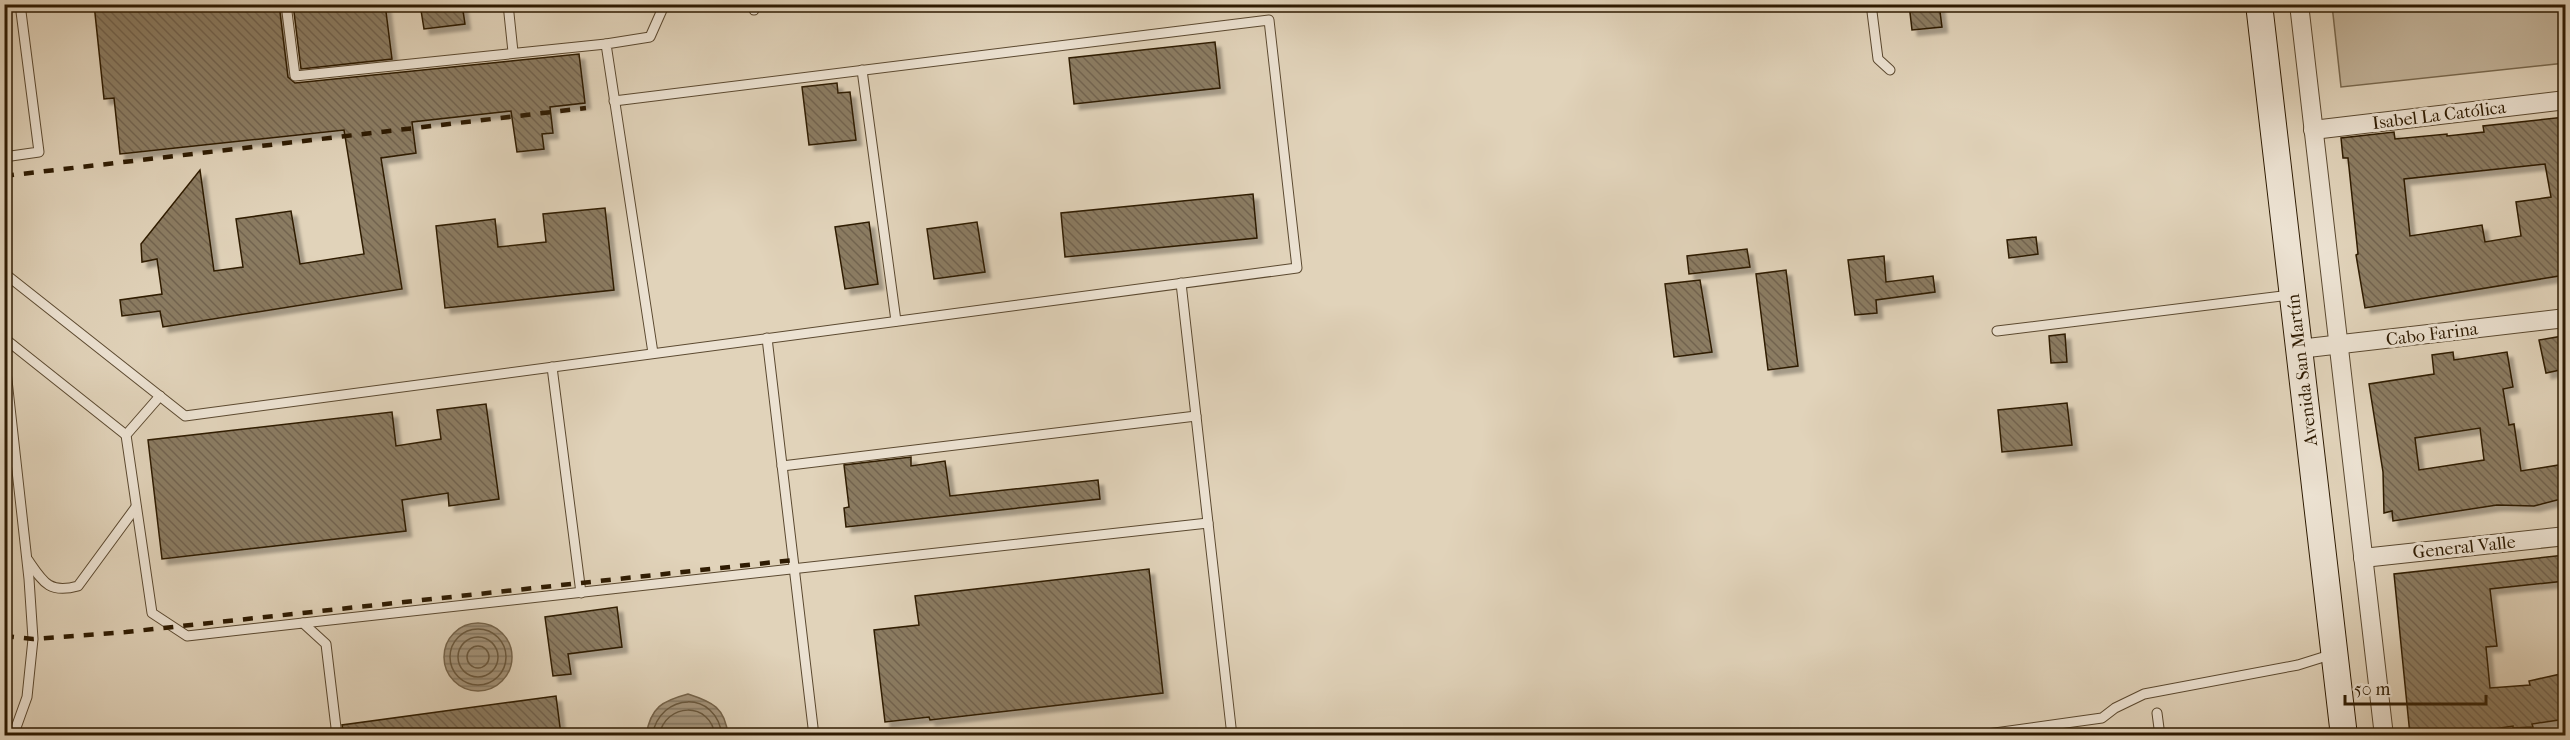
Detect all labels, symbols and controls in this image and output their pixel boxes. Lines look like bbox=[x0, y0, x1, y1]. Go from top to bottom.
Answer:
street label: Isabel La Católica bbox=[2371, 97, 2508, 134]
street label: Avenida San Martín bbox=[2283, 292, 2322, 448]
street label: Cabo Farina bbox=[2385, 318, 2480, 351]
street label: General Valle bbox=[2412, 532, 2517, 563]
scale bar bbox=[2345, 668, 2486, 706]
text: 50 m bbox=[2354, 679, 2391, 700]

